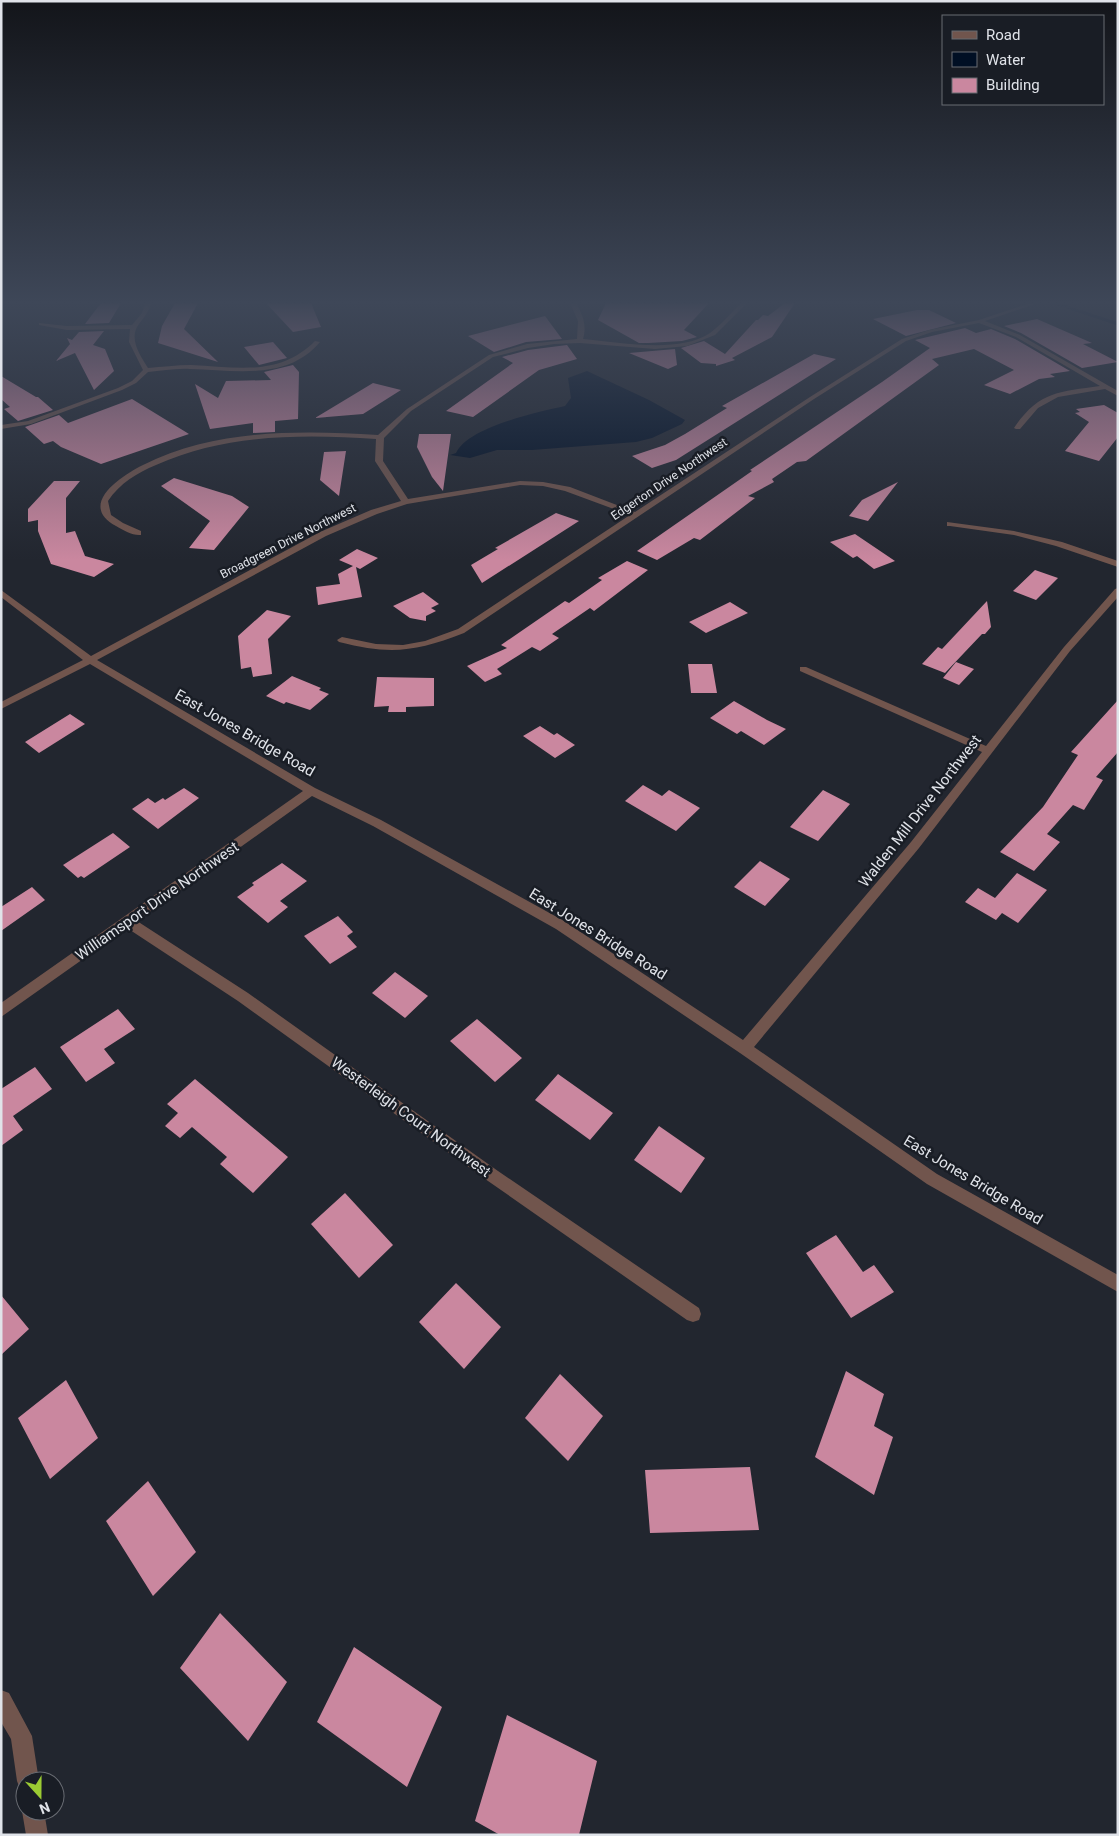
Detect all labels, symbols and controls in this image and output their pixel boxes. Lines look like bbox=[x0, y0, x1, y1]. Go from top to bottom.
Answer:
legend bbox=[942, 15, 1104, 105]
text: Road bbox=[986, 26, 1020, 44]
text: Water bbox=[986, 51, 1025, 69]
text: Building bbox=[986, 76, 1040, 94]
street label: Edgerton Drive Northwest bbox=[608, 435, 730, 523]
street label: Broadgreen Drive Northwest bbox=[218, 501, 358, 581]
street label: East Jones Bridge Road bbox=[172, 686, 318, 780]
street label: Walden Mill Drive Northwest bbox=[855, 731, 985, 891]
street label: Williamsport Drive Northwest bbox=[72, 838, 242, 964]
street label: East Jones Bridge Road bbox=[526, 884, 670, 984]
street label: Westerleigh Court Northwest bbox=[328, 1053, 494, 1181]
street label: East Jones Bridge Road bbox=[900, 1131, 1046, 1229]
north arrow bbox=[15, 1771, 65, 1821]
text: N bbox=[37, 1799, 52, 1817]

